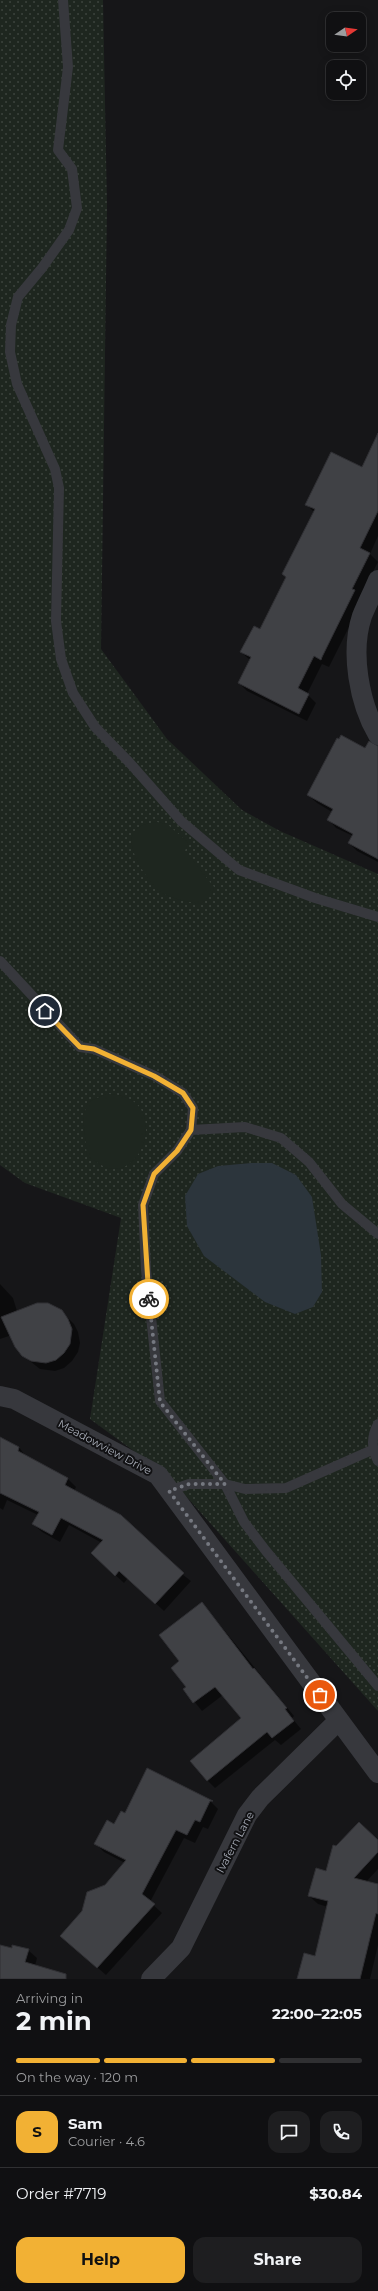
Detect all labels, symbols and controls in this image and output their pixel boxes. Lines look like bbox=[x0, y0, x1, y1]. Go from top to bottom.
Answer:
north arrow bbox=[326, 12, 366, 52]
map controls bbox=[326, 12, 366, 100]
button: locate bbox=[326, 60, 366, 100]
pin bbox=[28, 994, 62, 1028]
icon: home bbox=[34, 1000, 56, 1022]
courier bbox=[129, 1279, 169, 1319]
icon: bike bbox=[138, 1288, 160, 1310]
street label: Meadowview Drive bbox=[56, 1416, 155, 1478]
pin bbox=[303, 1678, 337, 1712]
icon: bag bbox=[309, 1684, 331, 1706]
street label: Ivafern Lane bbox=[213, 1809, 257, 1875]
text: Arriving in bbox=[16, 1990, 83, 2006]
text: 22:00–22:05 bbox=[272, 2004, 362, 2023]
text: 2 min bbox=[16, 2005, 92, 2037]
text: On the way · 120 m bbox=[16, 2069, 138, 2085]
button: chat bbox=[268, 2111, 310, 2153]
button: phone bbox=[320, 2111, 362, 2153]
text: Sam bbox=[68, 2114, 103, 2133]
text: S bbox=[32, 2122, 42, 2141]
text: Courier · 4.6 bbox=[68, 2133, 145, 2149]
text: Order #7719 bbox=[16, 2184, 106, 2203]
text: $30.84 bbox=[309, 2184, 362, 2203]
button: Help bbox=[16, 2237, 185, 2283]
button: Share bbox=[193, 2237, 362, 2283]

